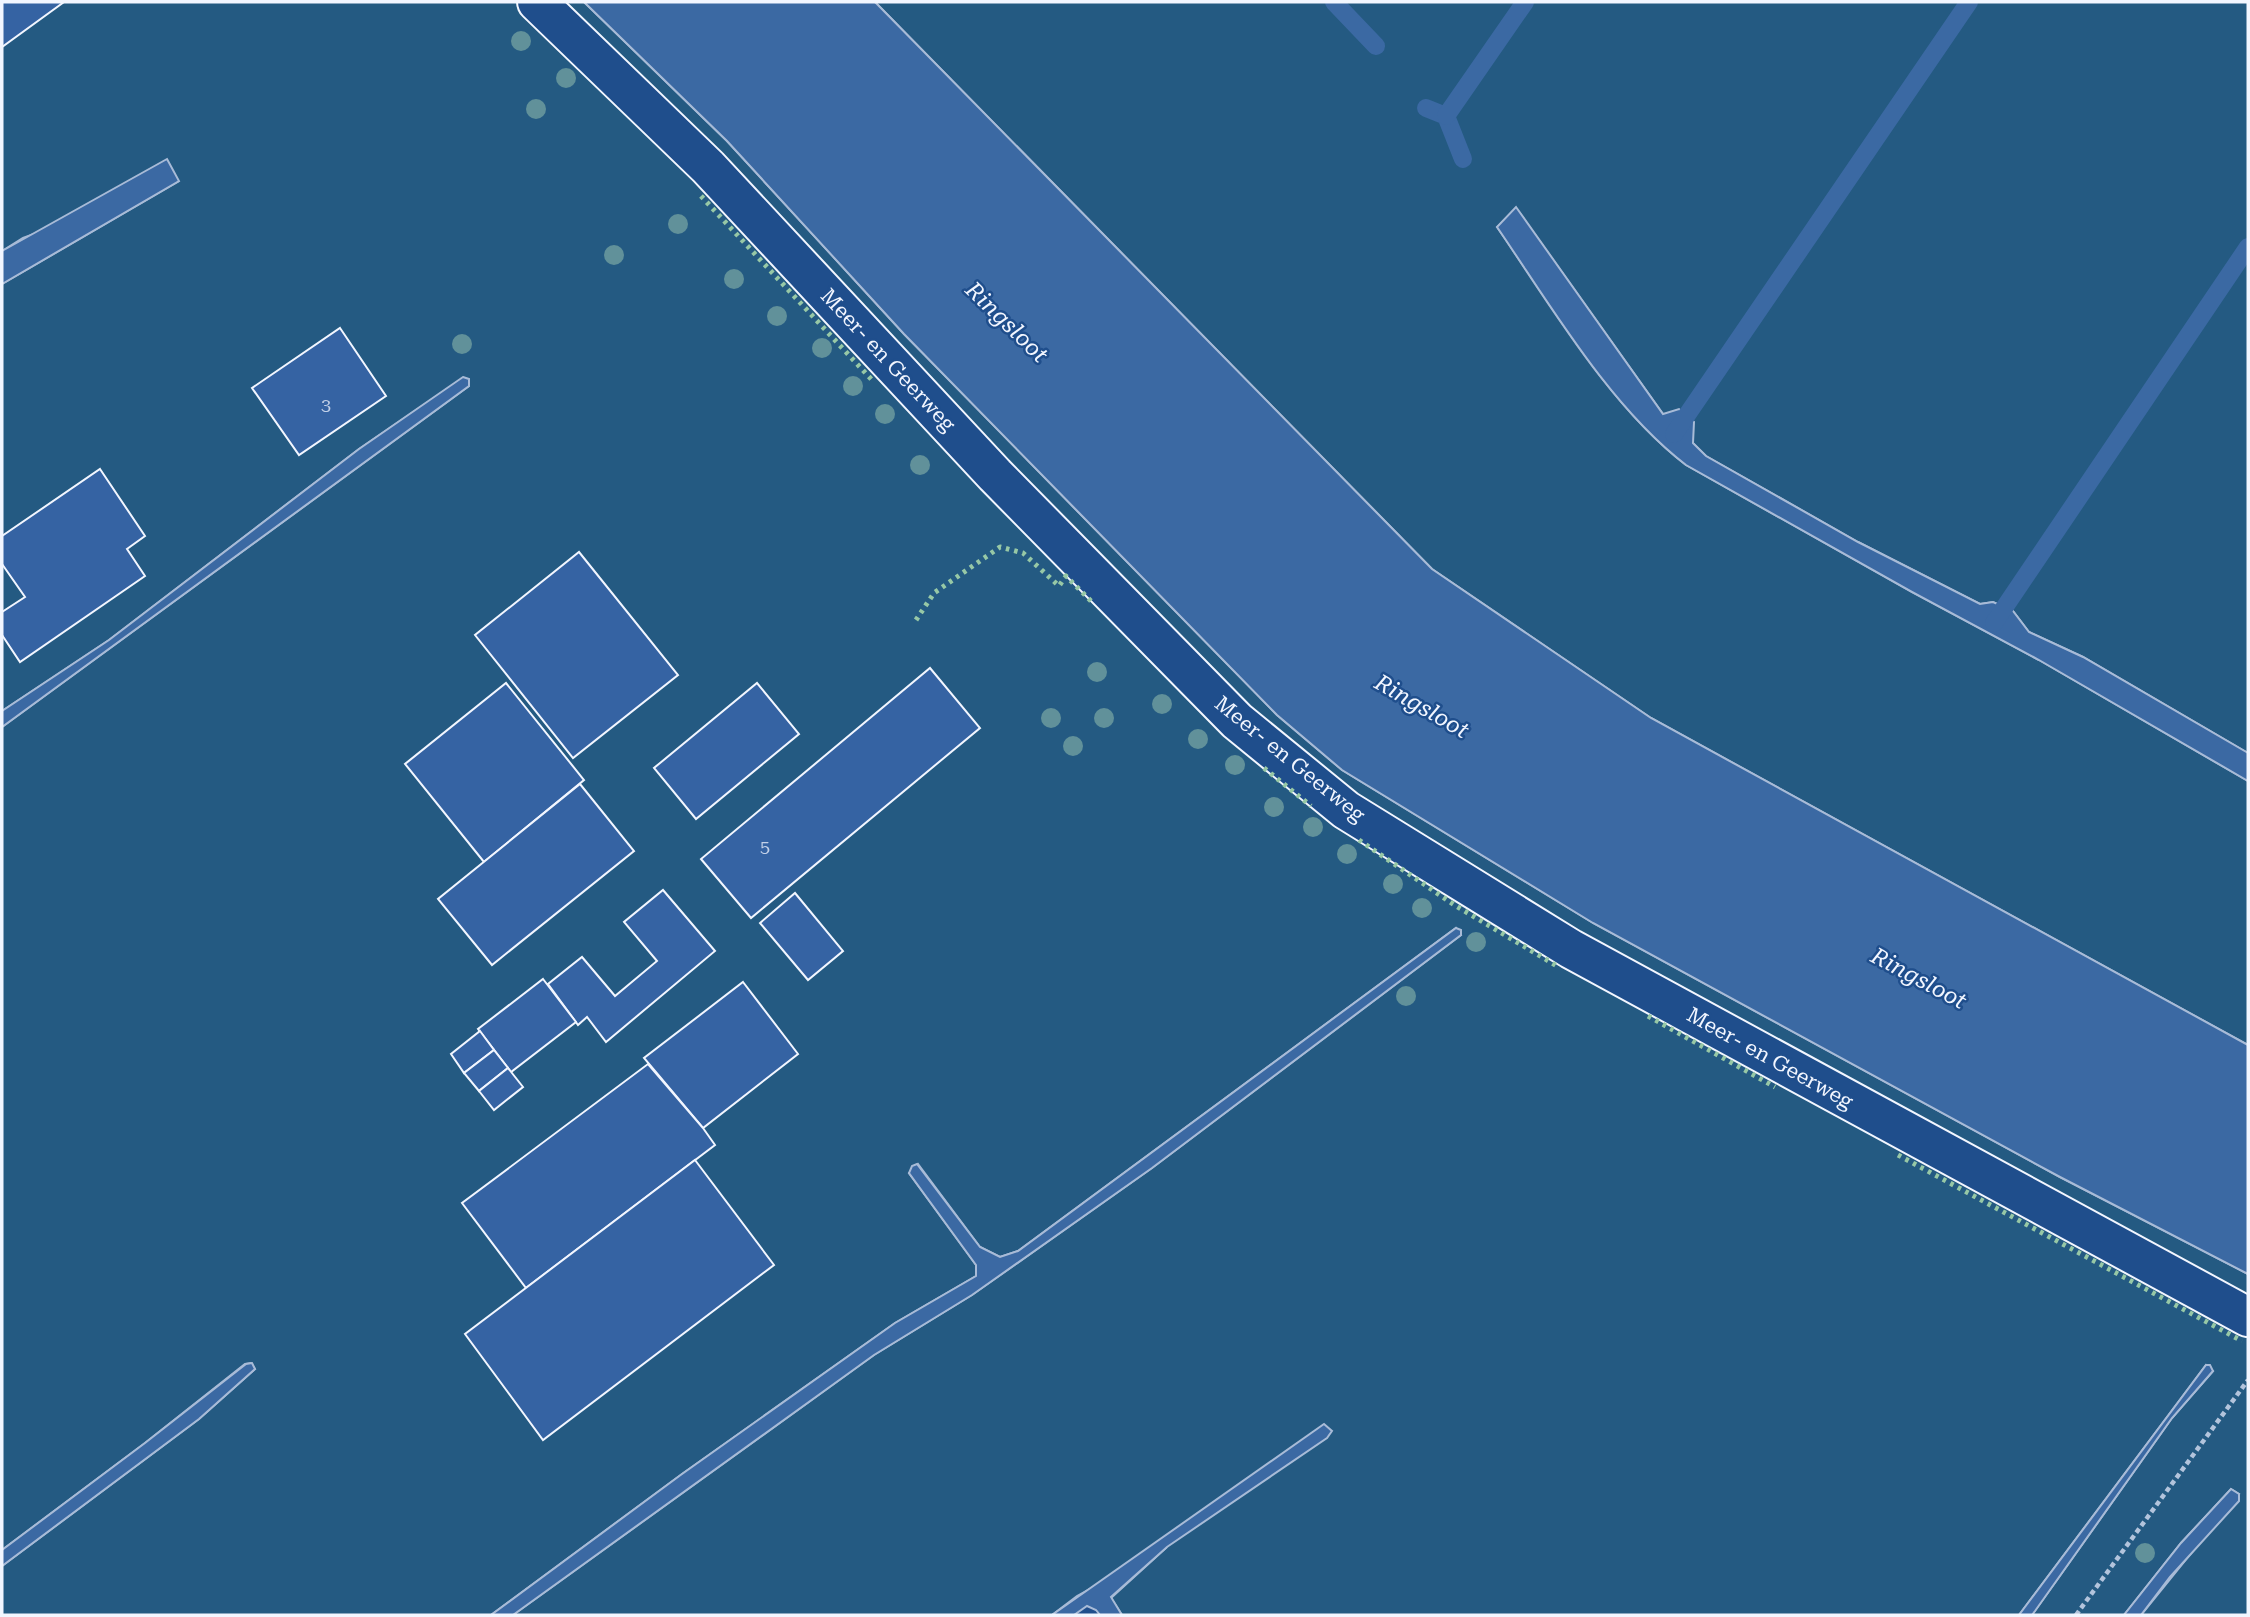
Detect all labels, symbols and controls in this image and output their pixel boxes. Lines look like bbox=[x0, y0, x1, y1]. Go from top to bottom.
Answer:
water label: Ringsloot bbox=[959, 276, 1054, 369]
street label: Meer- en Geerweg bbox=[816, 284, 960, 436]
house number: 3 bbox=[321, 394, 331, 415]
water label: Ringsloot bbox=[1369, 668, 1474, 744]
street label: Meer- en Geerweg bbox=[1210, 691, 1370, 827]
house number: 5 bbox=[760, 836, 770, 857]
water label: Ringsloot bbox=[1866, 942, 1971, 1015]
street label: Meer- en Geerweg bbox=[1683, 1002, 1857, 1114]

